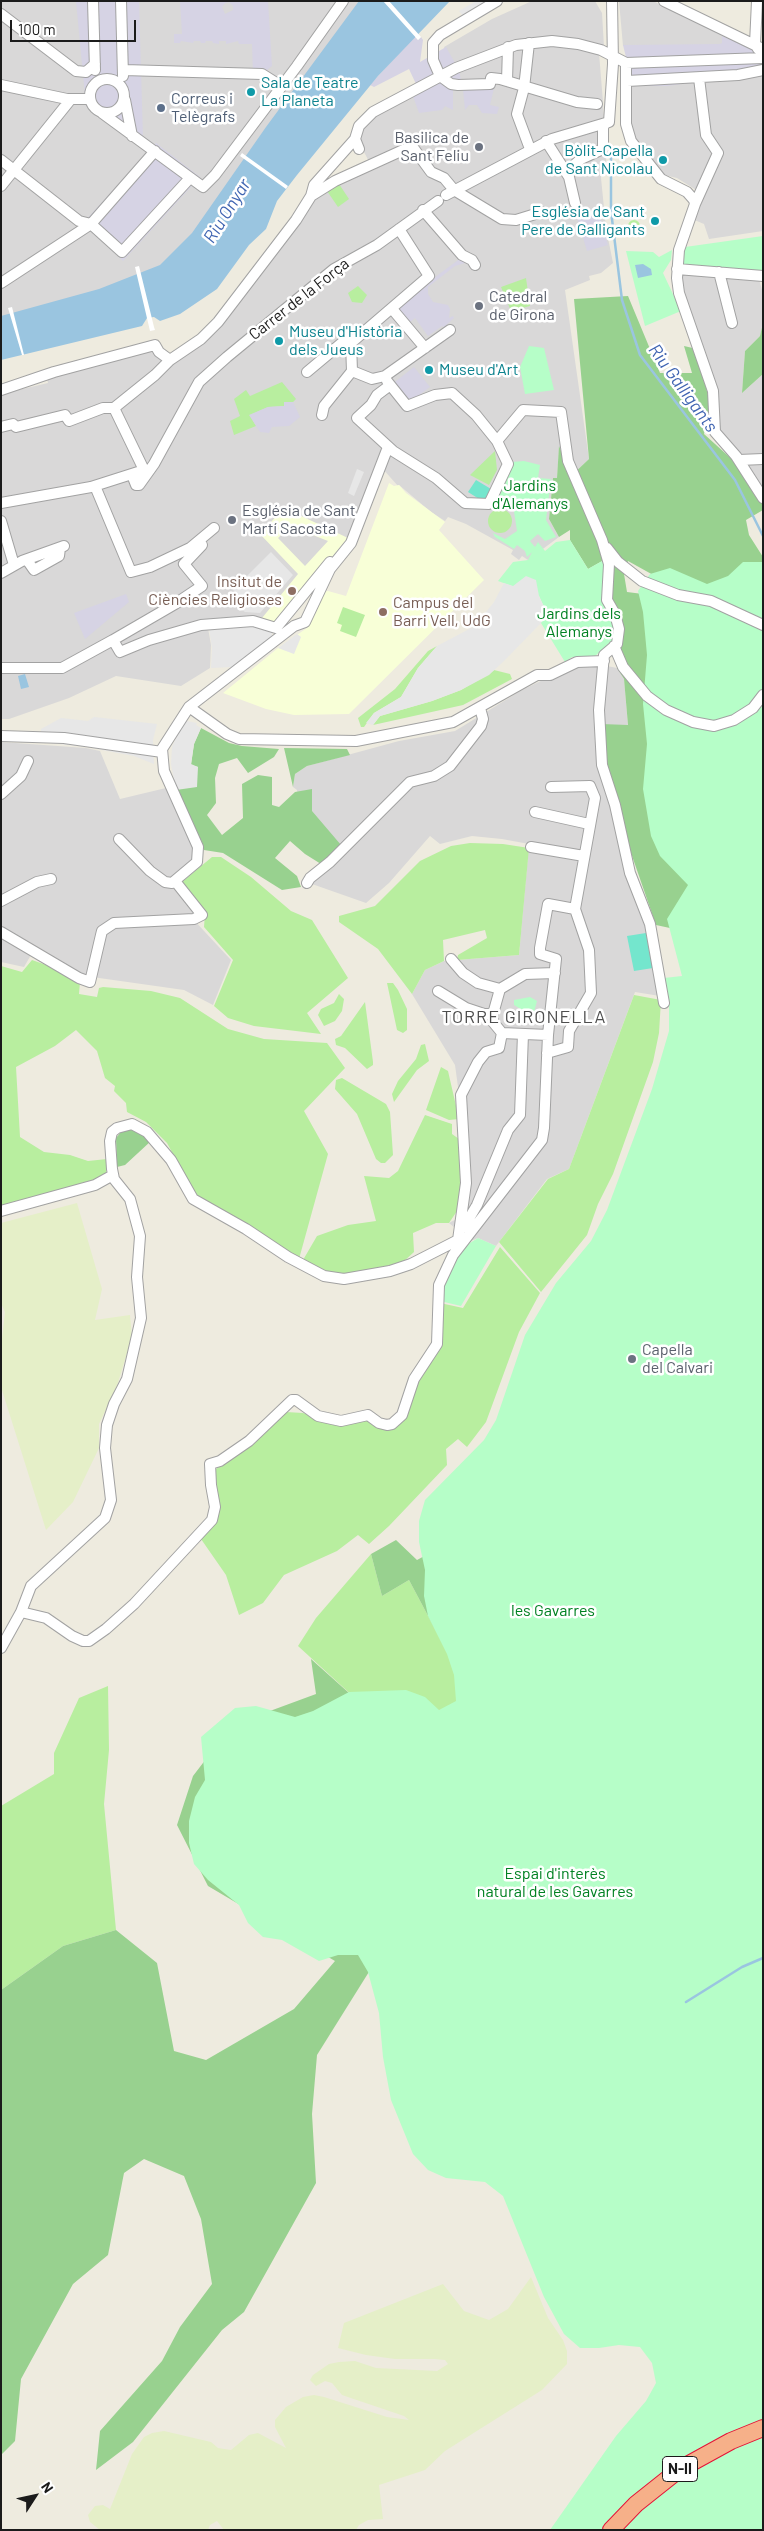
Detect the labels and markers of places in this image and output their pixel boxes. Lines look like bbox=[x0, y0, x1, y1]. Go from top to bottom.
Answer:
place label: Sala de Teatre La Planeta bbox=[261, 73, 359, 111]
marker: Sala de Teatre La Planeta bbox=[245, 86, 257, 98]
place label: Correus i Telègrafs bbox=[171, 89, 235, 127]
marker: Correus i Telègrafs bbox=[155, 102, 167, 114]
place label: Basilica de Sant Feliu bbox=[394, 128, 469, 166]
marker: Basilica de Sant Feliu bbox=[473, 141, 485, 153]
place label: Bòlit-Capella de Sant Nicolau bbox=[545, 141, 653, 179]
marker: Bòlit-Capella de Sant Nicolau bbox=[657, 154, 669, 166]
place label: Església de Sant Pere de Galligants bbox=[521, 202, 645, 240]
marker: Església de Sant Pere de Galligants bbox=[649, 215, 661, 227]
place label: Catedral de Girona bbox=[489, 287, 555, 325]
marker: Catedral de Girona bbox=[473, 300, 485, 312]
place label: Museu d'Història dels Jueus bbox=[289, 322, 402, 360]
marker: Museu d'Història dels Jueus bbox=[273, 335, 285, 347]
place label: Museu d'Art bbox=[439, 360, 518, 380]
marker: Museu d'Art bbox=[423, 364, 435, 376]
place label: Església de Sant Martí Sacosta bbox=[242, 501, 356, 539]
marker: Església de Sant Martí Sacosta bbox=[226, 514, 238, 526]
place label: Insitut de Ciències Religioses bbox=[148, 572, 282, 610]
marker: Insitut de Ciències Religioses bbox=[286, 585, 298, 597]
place label: Campus del Barri Vell, UdG bbox=[393, 593, 491, 631]
marker: Campus del Barri Vell, UdG bbox=[377, 606, 389, 618]
place label: Capella del Calvari bbox=[642, 1340, 713, 1378]
marker: Capella del Calvari bbox=[626, 1353, 638, 1365]

